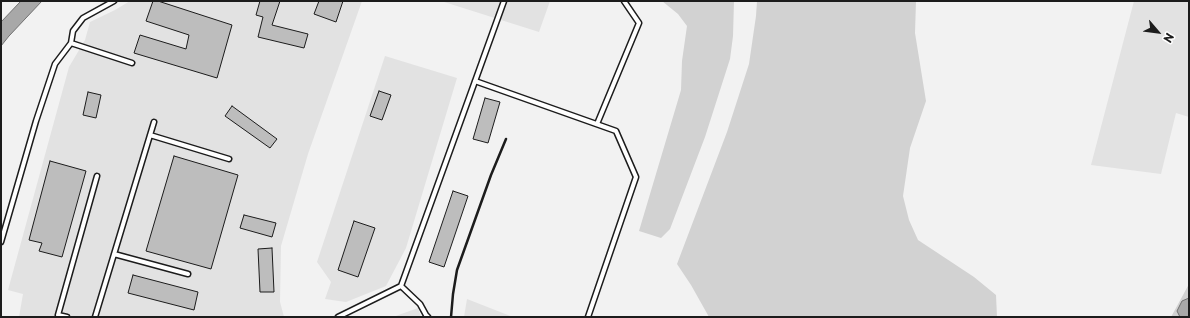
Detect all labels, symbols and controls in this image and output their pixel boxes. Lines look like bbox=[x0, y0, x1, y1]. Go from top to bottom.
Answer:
north arrow bbox=[1138, 12, 1178, 52]
text: N bbox=[1159, 30, 1179, 46]

